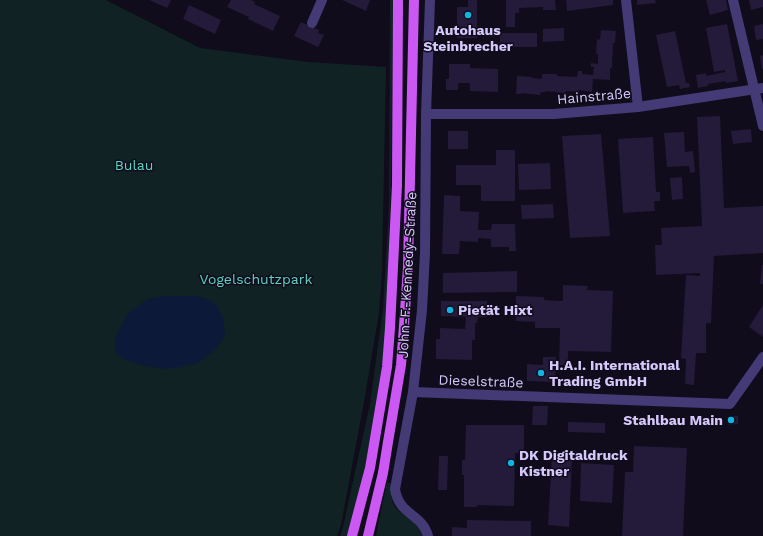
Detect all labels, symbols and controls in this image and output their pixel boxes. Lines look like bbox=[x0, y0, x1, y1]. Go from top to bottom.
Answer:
marker: Autohaus Steinbrecher bbox=[463, 10, 473, 20]
place label: Autohaus Steinbrecher bbox=[423, 22, 513, 54]
street label: Hainstraße bbox=[556, 85, 632, 107]
park label: Bulau bbox=[115, 157, 153, 173]
street label: John-F.-Kennedy-Straße bbox=[395, 191, 419, 359]
park label: Vogelschutzpark bbox=[200, 271, 312, 287]
place label: Pietät Hixt bbox=[458, 302, 532, 318]
marker: Pietät Hixt bbox=[445, 305, 455, 315]
place label: H.A.I. International Trading GmbH bbox=[549, 357, 680, 389]
marker: H.A.I. International Trading GmbH bbox=[536, 368, 546, 378]
street label: Dieselstraße bbox=[438, 372, 524, 390]
place label: Stahlbau Main bbox=[623, 412, 723, 428]
marker: Stahlbau Main bbox=[726, 415, 736, 425]
place label: DK Digitaldruck Kistner bbox=[519, 447, 628, 479]
marker: DK Digitaldruck Kistner bbox=[506, 458, 516, 468]

